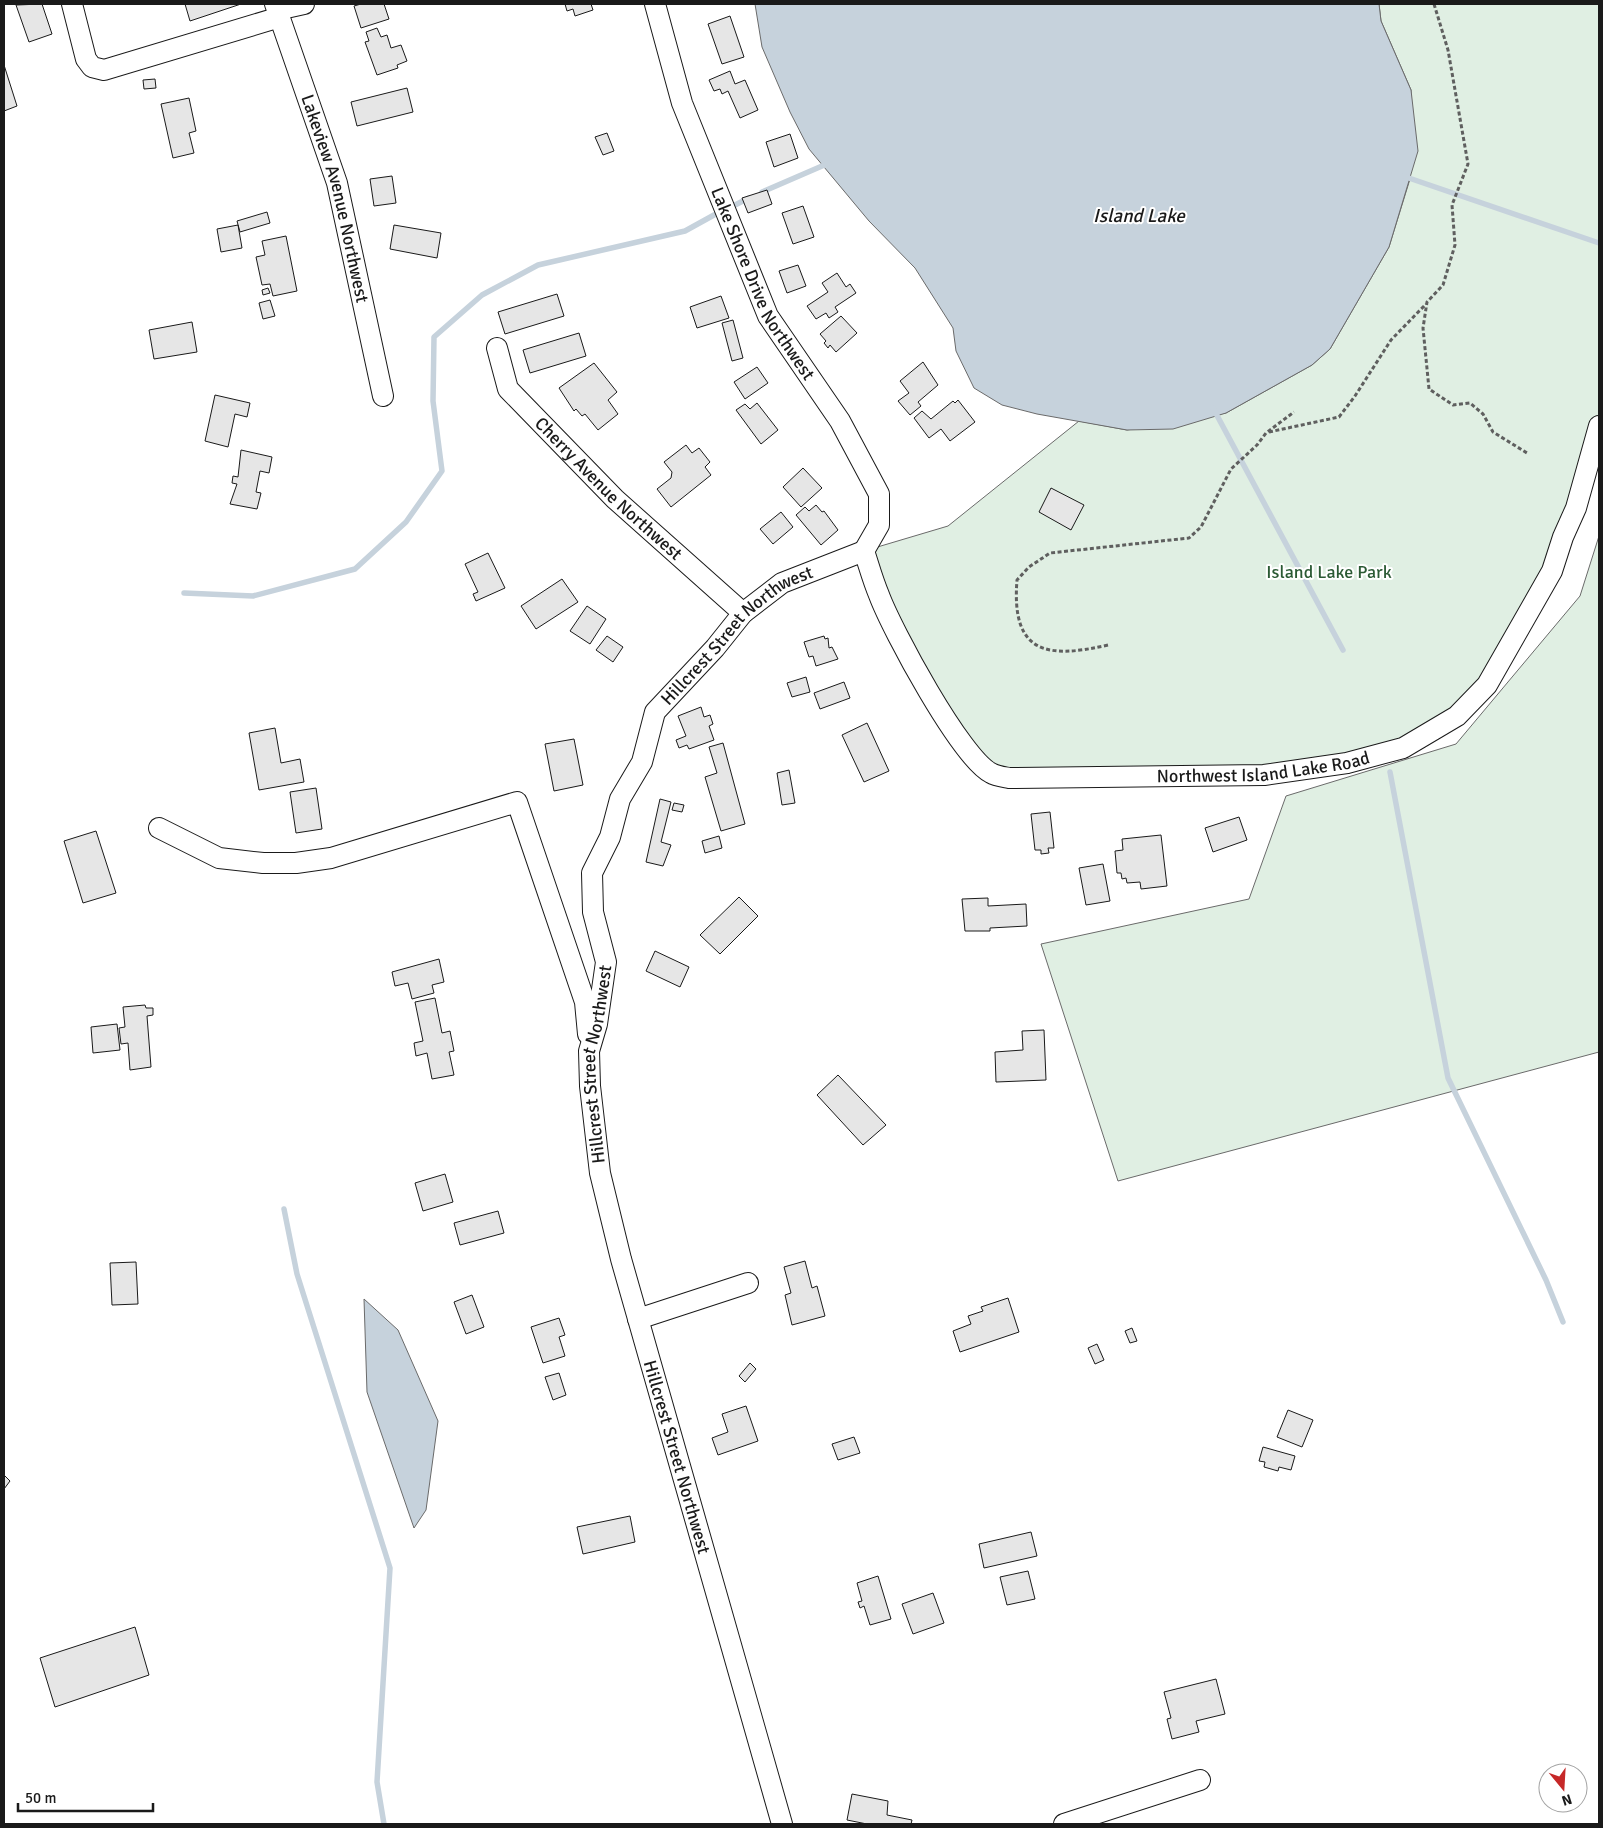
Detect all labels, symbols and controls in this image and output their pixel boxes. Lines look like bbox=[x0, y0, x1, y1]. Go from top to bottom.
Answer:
street label: Lakeview Avenue Northwest bbox=[296, 91, 374, 305]
street label: Lake Shore Drive Northwest bbox=[706, 184, 820, 384]
water label: Island Lake bbox=[1093, 204, 1186, 228]
street label: Cherry Avenue Northwest bbox=[530, 412, 687, 565]
street label: Hillcrest Street Northwest bbox=[656, 561, 816, 710]
park label: Island Lake Park bbox=[1266, 561, 1392, 583]
street label: Northwest Island Lake Road bbox=[1157, 746, 1372, 787]
street label: Hillcrest Street Northwest bbox=[578, 964, 616, 1165]
street label: Hillcrest Street Northwest bbox=[639, 1358, 715, 1556]
north arrow bbox=[1538, 1763, 1588, 1813]
scale bar bbox=[18, 1780, 152, 1812]
text: 50 m bbox=[25, 1789, 56, 1807]
text: N bbox=[1560, 1790, 1574, 1809]

